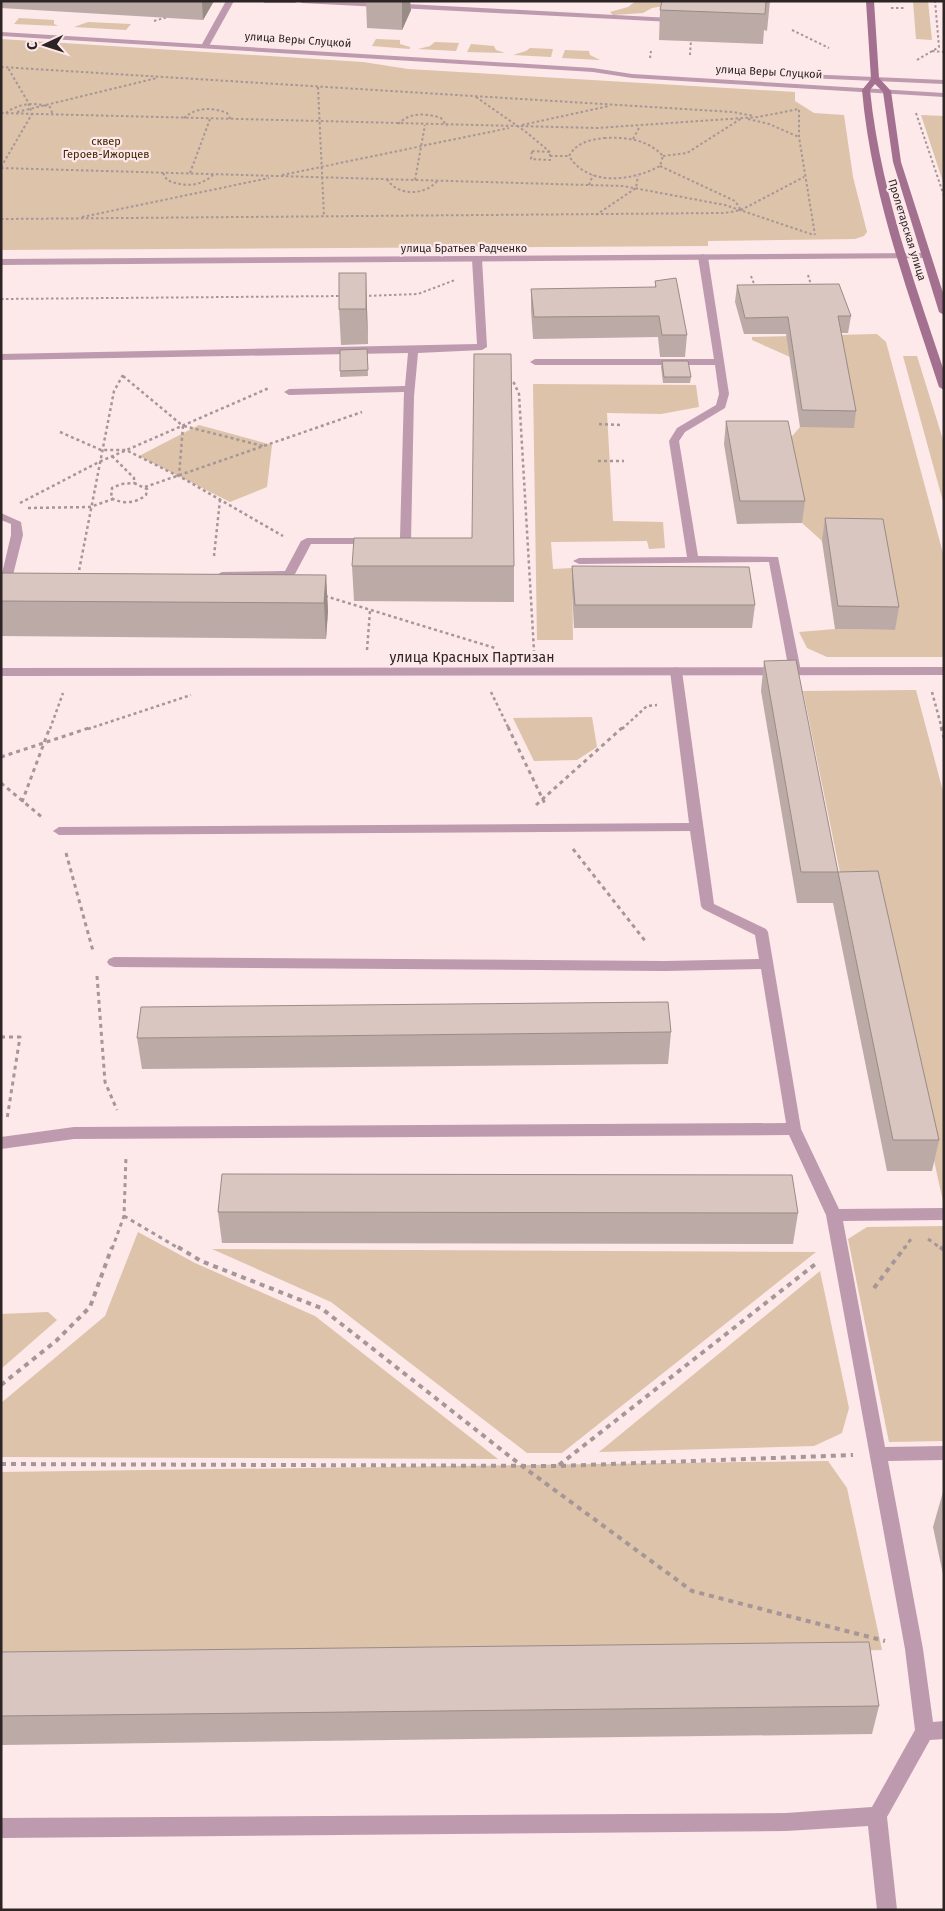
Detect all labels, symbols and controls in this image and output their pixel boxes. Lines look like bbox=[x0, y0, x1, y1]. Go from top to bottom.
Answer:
north arrow bbox=[20, 20, 70, 70]
street label: улица Веры Слуцкой bbox=[244, 30, 352, 50]
text: С bbox=[24, 41, 41, 50]
street label: улица Веры Слуцкой bbox=[715, 63, 823, 81]
park label: сквер Героев-Ижорцев bbox=[63, 135, 149, 161]
street label: Пролетарская улица bbox=[885, 178, 929, 282]
street label: улица Братьев Радченко bbox=[401, 242, 527, 255]
street label: улица Красных Партизан bbox=[389, 649, 555, 666]

